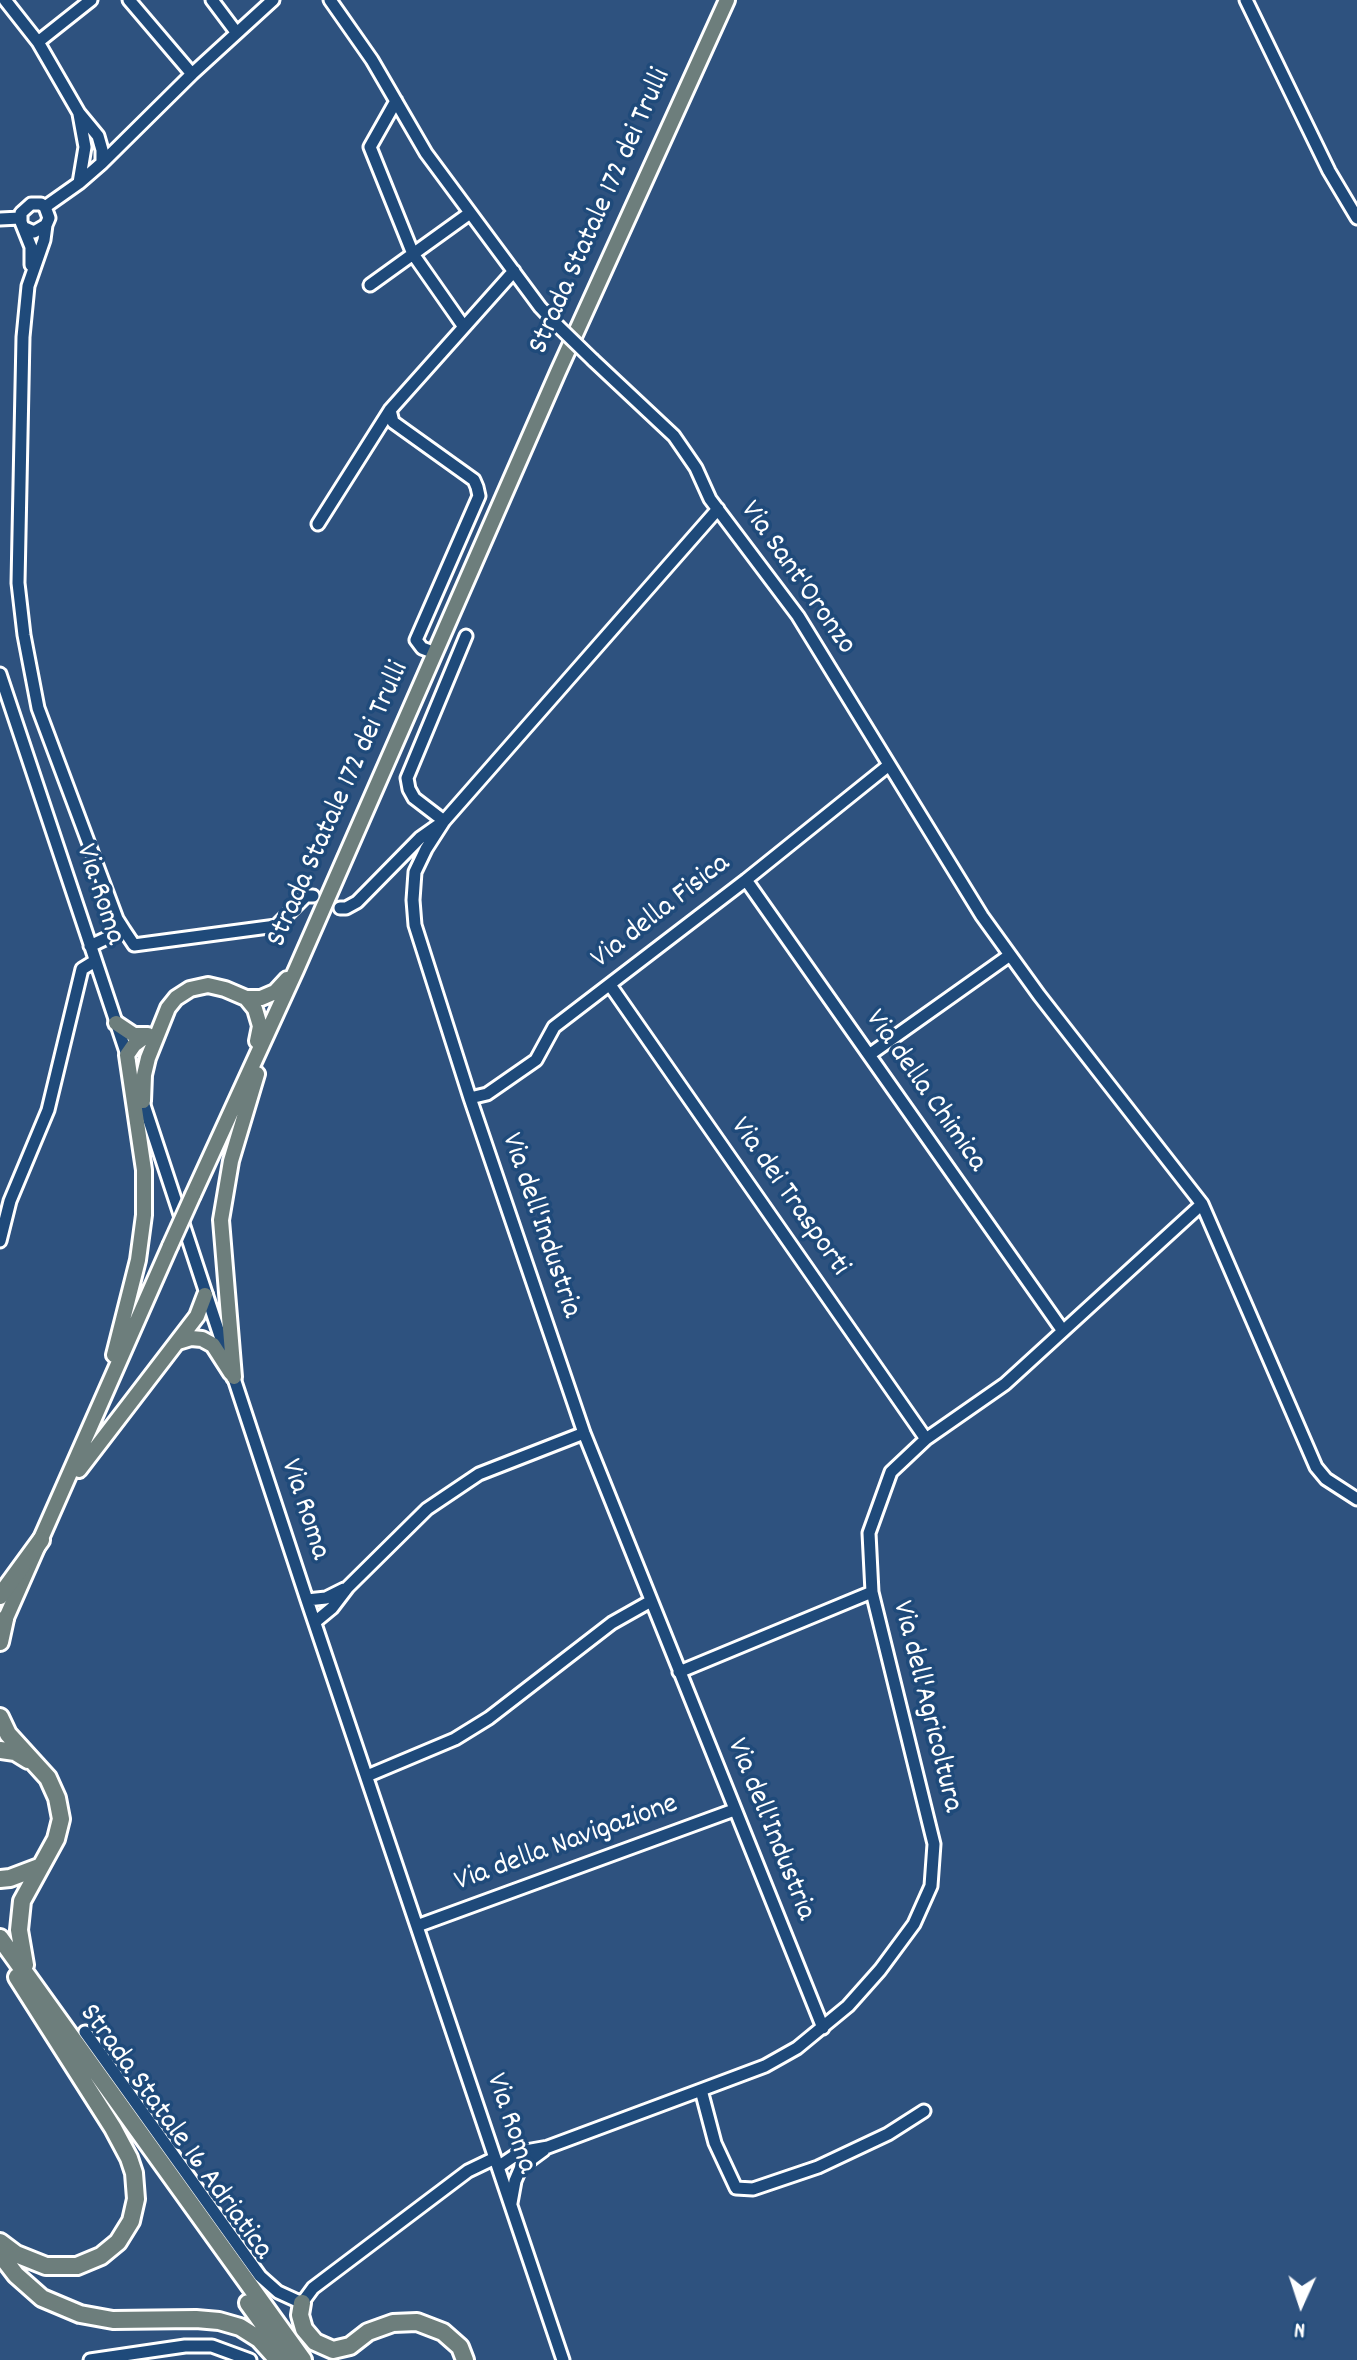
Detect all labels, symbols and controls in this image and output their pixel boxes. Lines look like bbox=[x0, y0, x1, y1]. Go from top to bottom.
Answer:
street label: Strada Statale 172 dei Trulli bbox=[523, 64, 681, 360]
street label: Via Sant'Oronzo bbox=[730, 495, 862, 663]
street label: Strada Statale 172 dei Trulli bbox=[261, 657, 419, 953]
street label: Via Roma bbox=[65, 840, 131, 950]
street label: Via della Fisica bbox=[585, 848, 739, 978]
street label: Via della Chimica bbox=[855, 1004, 993, 1180]
street label: Via dei Trasporti bbox=[720, 1112, 856, 1284]
street label: Via dell'Industria bbox=[491, 1129, 587, 1323]
street label: Via Roma bbox=[270, 1455, 336, 1565]
street label: Via dell'Agricoltura bbox=[881, 1598, 969, 1816]
street label: Via dell'Industria bbox=[716, 1734, 822, 1926]
street label: Via della Navigazione bbox=[451, 1788, 683, 1902]
street label: Strada Statale 16 Adriatica bbox=[69, 1998, 279, 2268]
street label: Via Roma bbox=[475, 2069, 543, 2179]
north arrow bbox=[1261, 2264, 1341, 2344]
text: N bbox=[1293, 2313, 1306, 2344]

